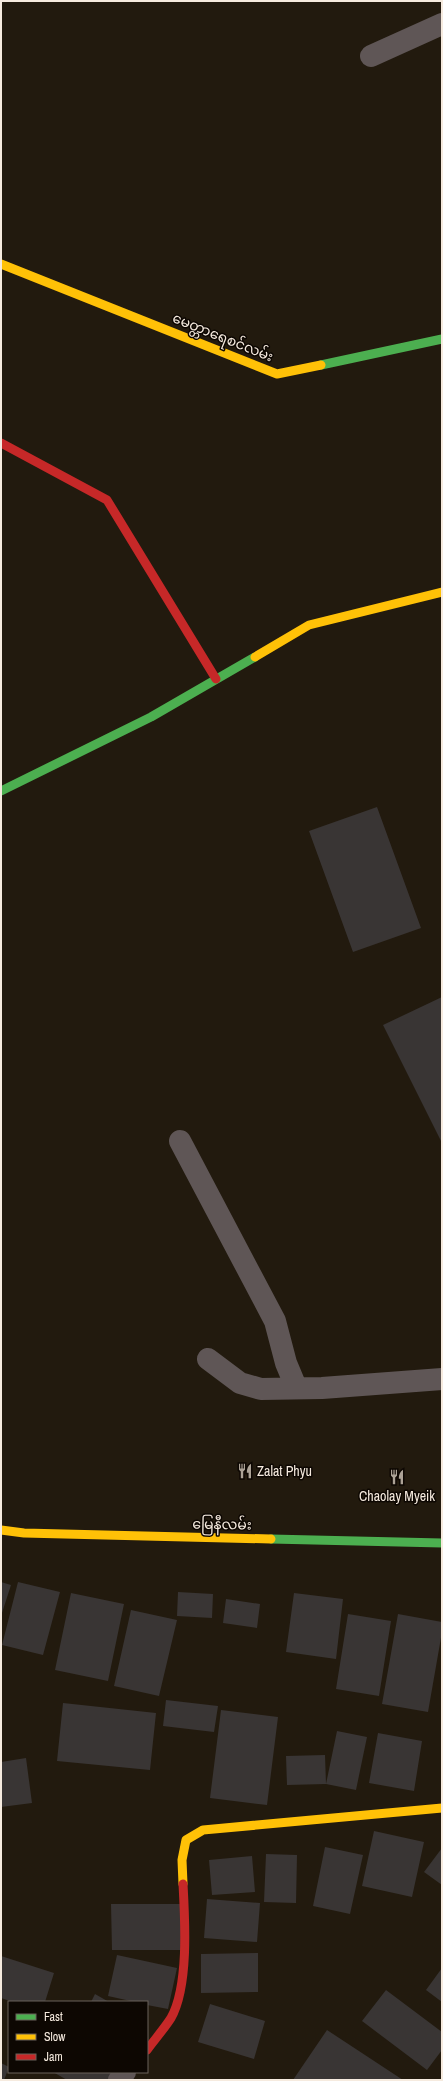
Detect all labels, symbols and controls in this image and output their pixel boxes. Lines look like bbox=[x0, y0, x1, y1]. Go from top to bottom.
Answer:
street label: မေတ္တာရေစင်လမ်း bbox=[169, 308, 276, 368]
restaurant icon: Zalat Phyu bbox=[236, 1462, 254, 1480]
place label: Zalat Phyu bbox=[257, 1462, 312, 1480]
restaurant icon: Chaolay Myeik bbox=[388, 1468, 406, 1486]
place label: Chaolay Myeik bbox=[359, 1487, 435, 1505]
street label: မြေနီလမ်း bbox=[192, 1513, 252, 1537]
legend bbox=[8, 2001, 148, 2073]
text: Fast bbox=[44, 2009, 63, 2025]
text: Slow bbox=[44, 2029, 66, 2045]
text: Jam bbox=[44, 2049, 63, 2065]

